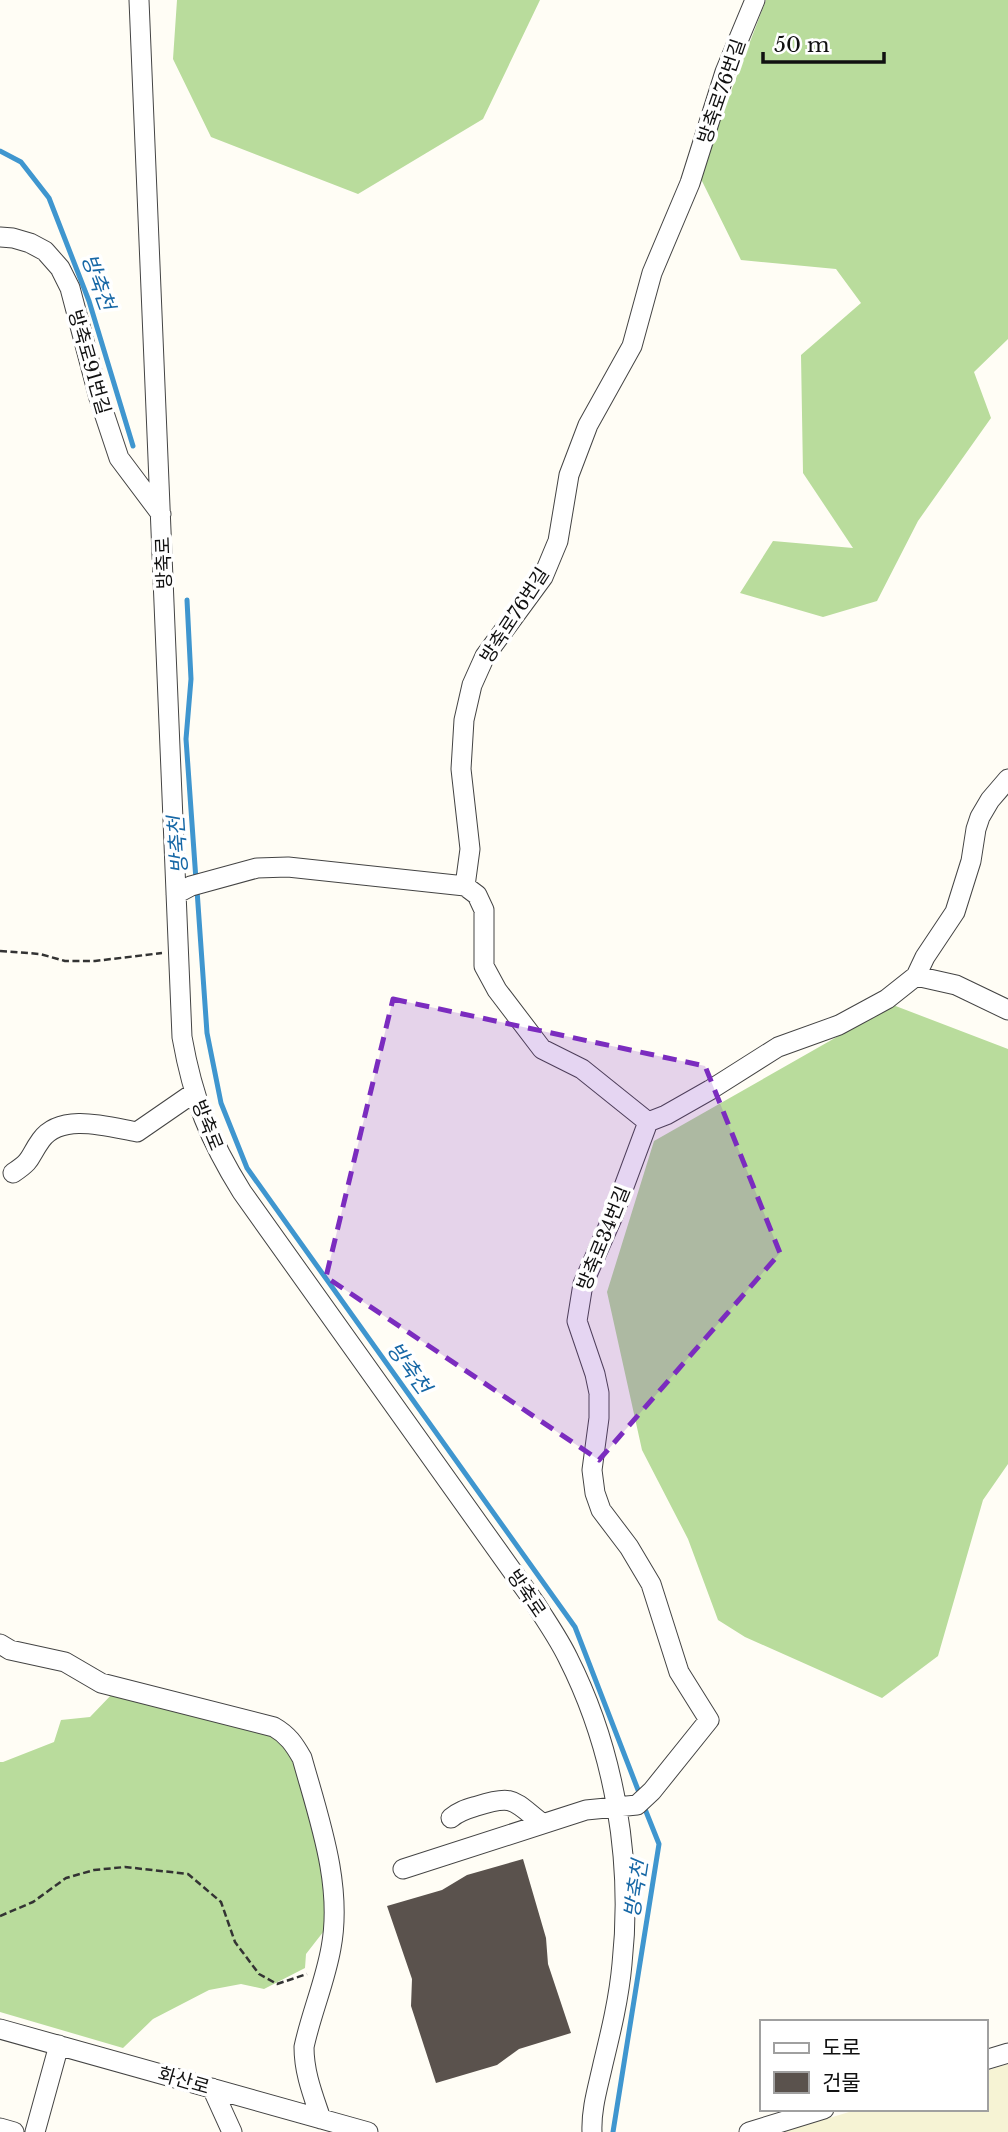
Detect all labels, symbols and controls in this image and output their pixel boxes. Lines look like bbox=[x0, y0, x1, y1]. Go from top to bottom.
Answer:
scale bar bbox=[763, 21, 884, 65]
text: 50 m bbox=[774, 32, 830, 58]
street label: 방축로76번길 bbox=[693, 36, 750, 147]
water label: 방축천 bbox=[76, 250, 121, 316]
street label: 방축로91번길 bbox=[64, 307, 115, 417]
street label: 방축로 bbox=[151, 536, 176, 590]
street label: 방축로76번길 bbox=[475, 563, 554, 667]
water label: 방축천 bbox=[163, 813, 193, 875]
street label: 방축로 bbox=[187, 1097, 228, 1154]
street label: 방축로34번길 bbox=[572, 1183, 635, 1294]
water label: 방축천 bbox=[381, 1337, 438, 1401]
street label: 방축로 bbox=[502, 1565, 551, 1621]
water label: 방축천 bbox=[619, 1856, 654, 1920]
legend bbox=[760, 2020, 987, 2111]
text: 도로 bbox=[822, 2035, 861, 2061]
street label: 화산로 bbox=[155, 2062, 212, 2099]
text: 건물 bbox=[822, 2070, 861, 2096]

